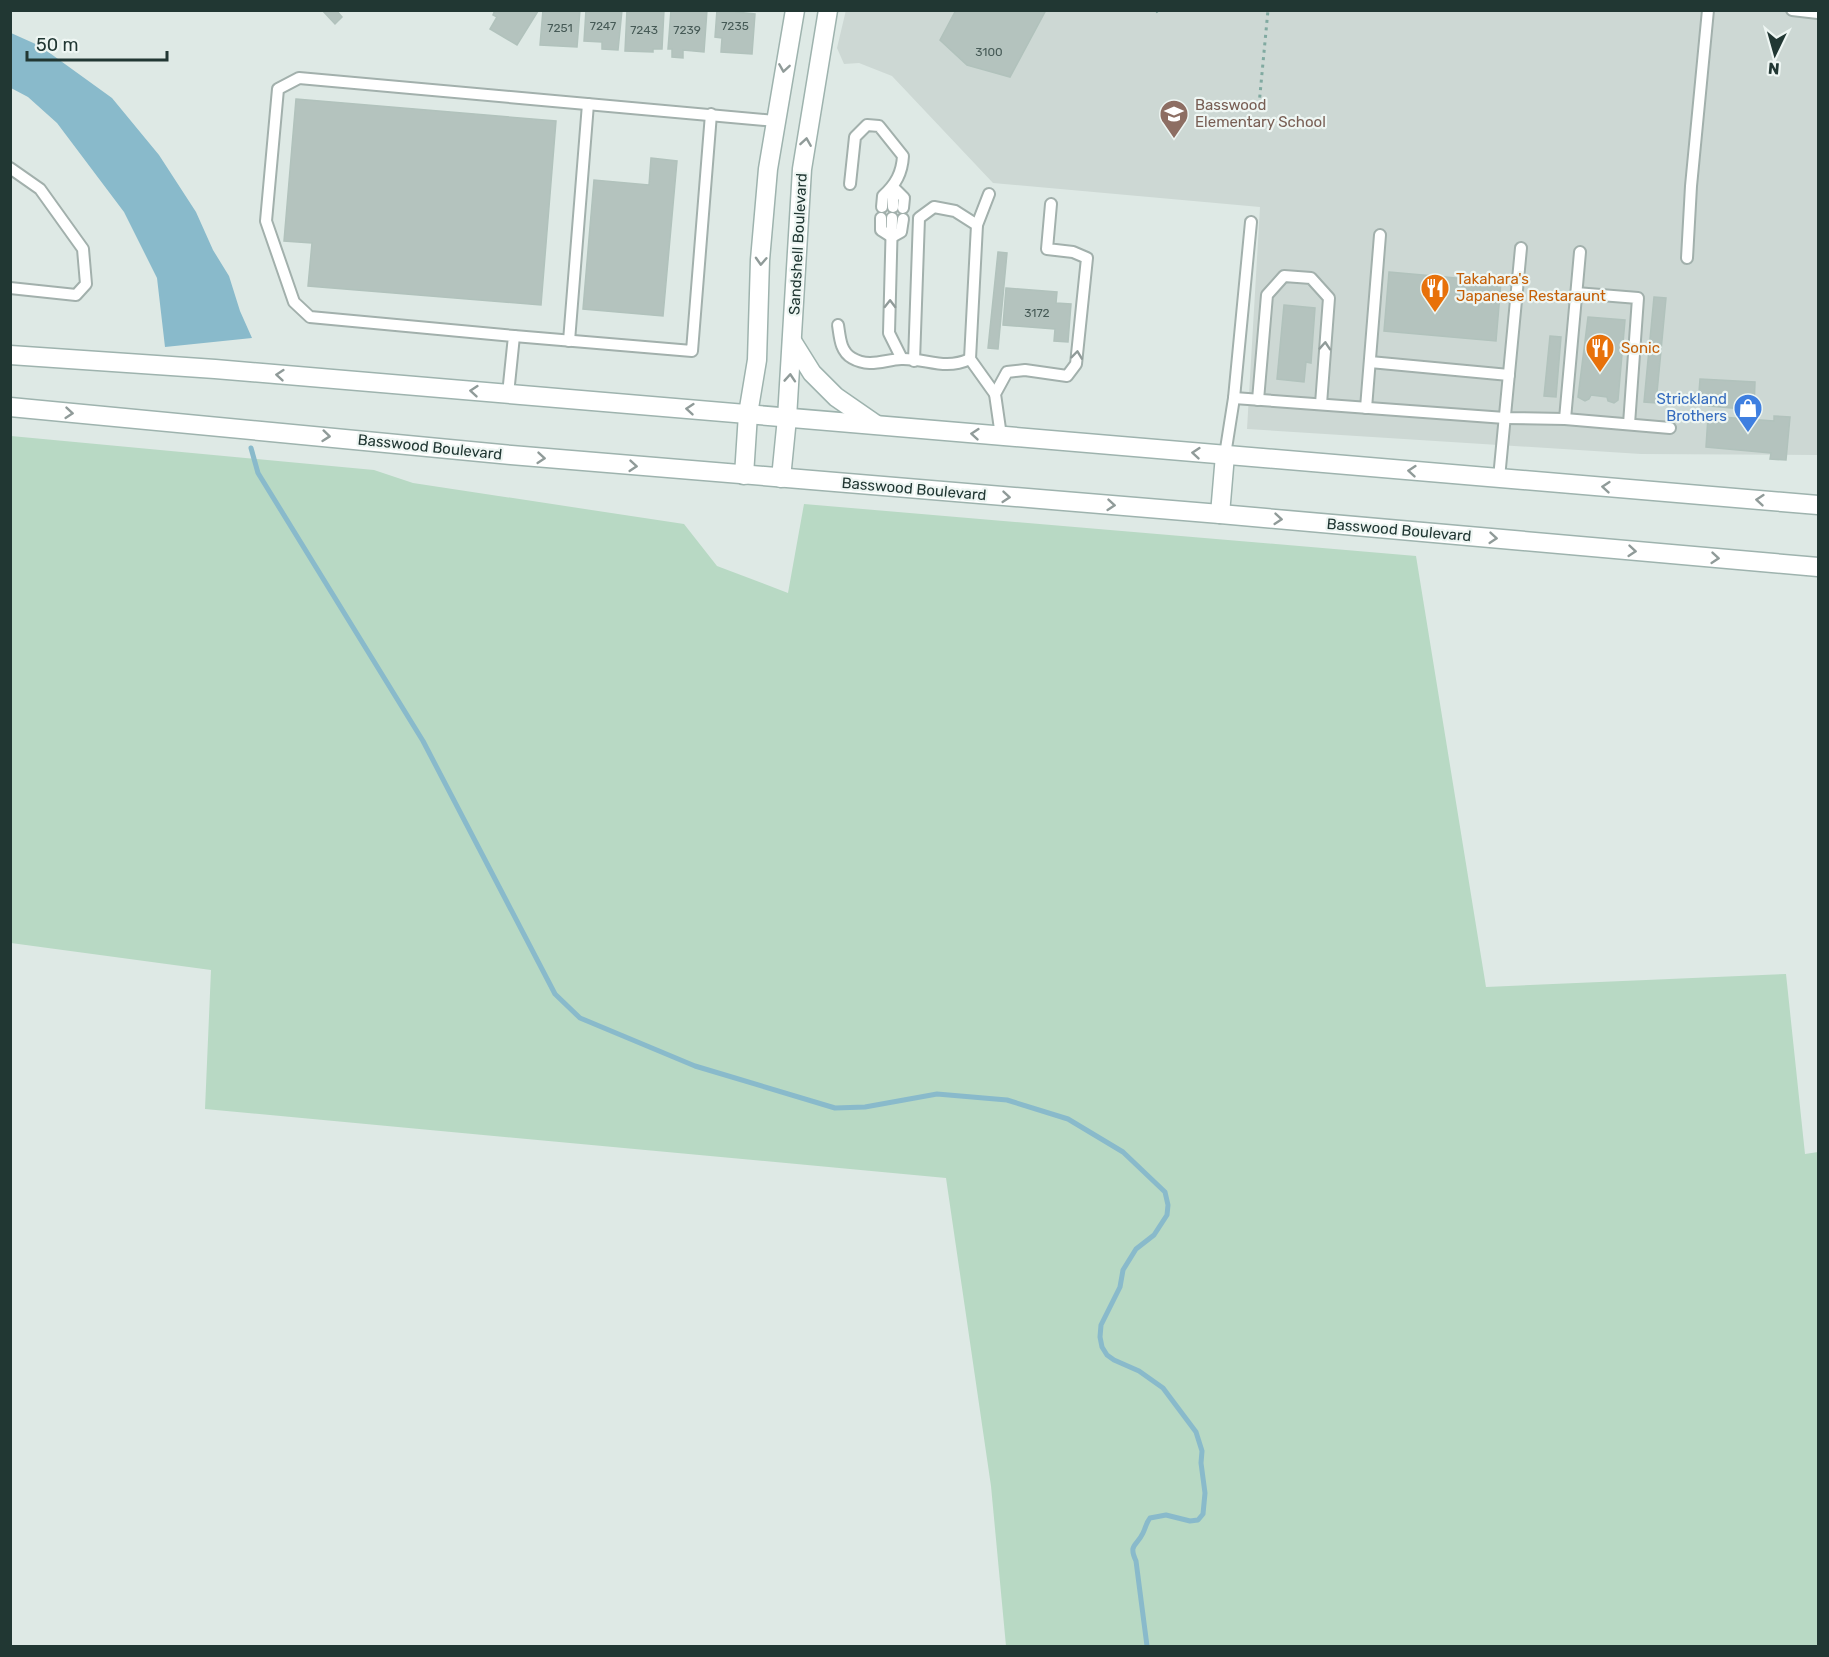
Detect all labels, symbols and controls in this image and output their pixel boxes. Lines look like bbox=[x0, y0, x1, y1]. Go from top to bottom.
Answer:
house number: 7247 bbox=[590, 19, 616, 33]
house number: 7235 bbox=[721, 19, 749, 33]
house number: 7251 bbox=[547, 21, 573, 35]
house number: 7243 bbox=[630, 23, 658, 37]
house number: 7239 bbox=[673, 23, 701, 37]
scale bar bbox=[27, 24, 166, 62]
north arrow bbox=[1745, 24, 1805, 84]
text: 50 m bbox=[36, 34, 79, 56]
house number: 3100 bbox=[975, 45, 1003, 59]
text: N bbox=[1767, 58, 1780, 78]
one-way arrow bbox=[779, 63, 791, 73]
place label: Basswood Elementary School bbox=[1195, 96, 1326, 131]
school or university icon: Basswood Elementary School bbox=[1158, 98, 1190, 140]
one-way arrow bbox=[800, 137, 812, 147]
street label: Sandshell Boulevard bbox=[785, 173, 811, 315]
one-way arrow bbox=[754, 257, 767, 266]
place label: Takahara's Japanese Restaraunt bbox=[1456, 270, 1606, 305]
restaurant icon: Takahara's Japanese Restaraunt bbox=[1419, 272, 1451, 314]
one-way arrow bbox=[884, 299, 896, 308]
house number: 3172 bbox=[1024, 306, 1050, 320]
restaurant icon: Sonic bbox=[1584, 332, 1616, 374]
place label: Sonic bbox=[1621, 339, 1660, 357]
one-way arrow bbox=[1318, 341, 1331, 351]
one-way arrow bbox=[1070, 350, 1083, 360]
one-way arrow bbox=[276, 369, 285, 382]
one-way arrow bbox=[783, 374, 796, 383]
one-way arrow bbox=[470, 385, 479, 398]
place label: Strickland Brothers bbox=[1657, 390, 1727, 425]
shop icon: Strickland Brothers bbox=[1732, 392, 1764, 434]
one-way arrow bbox=[685, 403, 694, 416]
one-way arrow bbox=[64, 406, 73, 419]
one-way arrow bbox=[970, 428, 979, 441]
one-way arrow bbox=[321, 430, 330, 442]
street label: Basswood Boulevard bbox=[357, 430, 503, 464]
one-way arrow bbox=[1192, 446, 1201, 459]
one-way arrow bbox=[536, 451, 545, 464]
one-way arrow bbox=[629, 459, 638, 472]
one-way arrow bbox=[1407, 465, 1416, 478]
street label: Basswood Boulevard bbox=[841, 474, 987, 504]
one-way arrow bbox=[1601, 481, 1610, 494]
one-way arrow bbox=[1002, 490, 1011, 503]
one-way arrow bbox=[1756, 494, 1765, 507]
one-way arrow bbox=[1107, 498, 1116, 511]
one-way arrow bbox=[1274, 512, 1283, 525]
street label: Basswood Boulevard bbox=[1326, 515, 1472, 545]
one-way arrow bbox=[1489, 531, 1498, 544]
one-way arrow bbox=[1627, 544, 1636, 557]
one-way arrow bbox=[1711, 551, 1720, 564]

